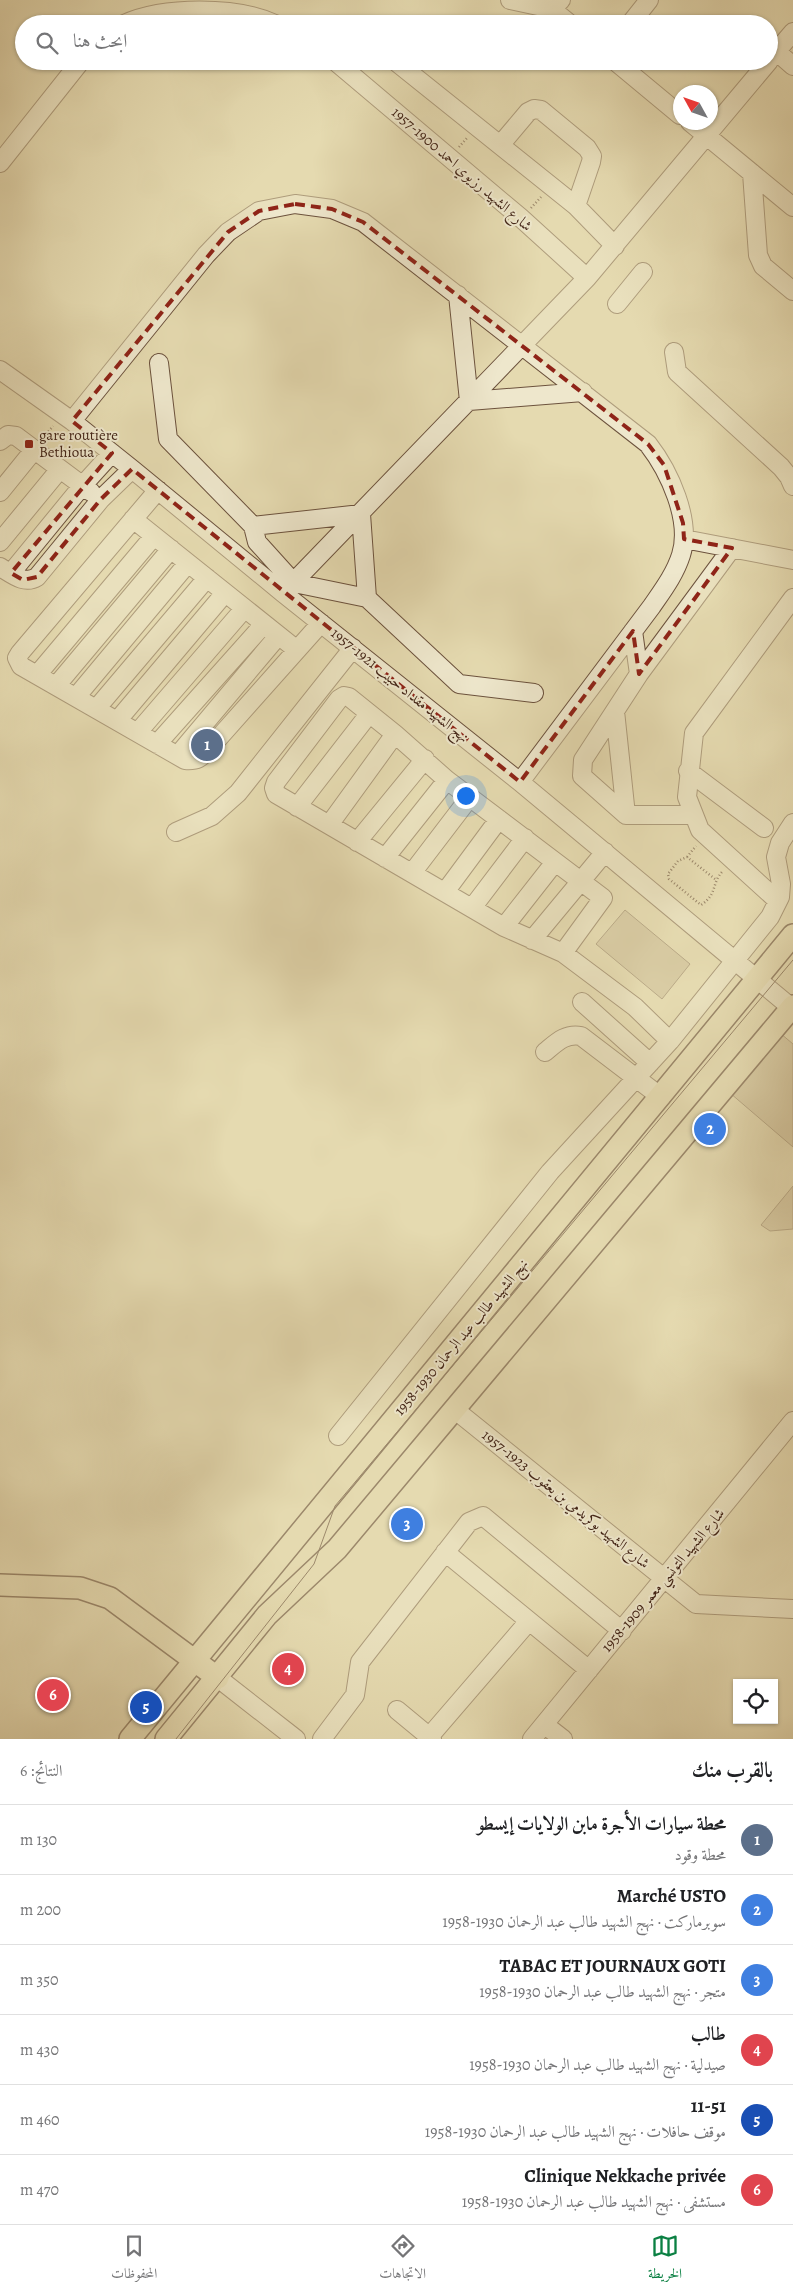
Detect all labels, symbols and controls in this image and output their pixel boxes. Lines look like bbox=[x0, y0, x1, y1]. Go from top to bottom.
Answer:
search box bbox=[15, 15, 778, 70]
text: ابحث هنا bbox=[73, 28, 127, 54]
icon: search bbox=[33, 29, 61, 57]
north arrow bbox=[673, 85, 718, 130]
street label: شارع الشهيد رزيوي احمد 1900-1957 bbox=[386, 102, 537, 238]
place label: gare routière Bethioua bbox=[39, 425, 118, 462]
marker: gare routière Bethioua bbox=[23, 438, 35, 450]
street label: نهج الشهيد مقداد حبيب 1921-1957 bbox=[324, 623, 473, 750]
pin: 1 bbox=[191, 726, 223, 764]
your location bbox=[453, 783, 479, 809]
pin: 2 bbox=[694, 1110, 726, 1148]
street label: نهج الشهيد طالب عبد الرحمان 1930-1958 bbox=[389, 1254, 536, 1422]
street label: شارع الشهيد بوكريدمي بن يعقوب 1923-1957 bbox=[476, 1425, 654, 1575]
street label: شارع الشهيد التونسي معمر 1909-1958 bbox=[597, 1504, 732, 1659]
pin: 3 bbox=[391, 1505, 423, 1543]
pin: 4 bbox=[272, 1650, 304, 1688]
pin: 6 bbox=[37, 1676, 69, 1714]
map controls bbox=[733, 1679, 778, 1724]
button: locate bbox=[733, 1679, 778, 1724]
pin: 5 bbox=[130, 1688, 162, 1726]
text: بالقرب منك bbox=[692, 1756, 773, 1784]
text: النتائج: 6 bbox=[20, 1760, 62, 1782]
text: محطة سيارات الأجرة مابن الولايات إيسطو bbox=[477, 1811, 726, 1837]
text: 130 m bbox=[20, 1829, 57, 1851]
text: 1 bbox=[754, 1829, 760, 1851]
text: محطة وقود bbox=[674, 1844, 726, 1866]
text: Marché USTO bbox=[617, 1883, 726, 1909]
text: 200 m bbox=[20, 1899, 61, 1921]
text: 2 bbox=[753, 1899, 761, 1921]
text: سوبرماركت · نهج الشهيد طالب عبد الرحمان 1930-1958 bbox=[442, 1911, 726, 1933]
text: TABAC ET JOURNAUX GOTI bbox=[500, 1953, 726, 1979]
text: 350 m bbox=[20, 1969, 59, 1991]
text: 3 bbox=[754, 1969, 760, 1991]
text: متجر · نهج الشهيد طالب عبد الرحمان 1930-1958 bbox=[479, 1981, 726, 2003]
text: طالب bbox=[691, 2021, 726, 2047]
text: 430 m bbox=[20, 2039, 59, 2061]
text: 4 bbox=[753, 2039, 761, 2061]
text: صيدلية · نهج الشهيد طالب عبد الرحمان 1930-1958 bbox=[469, 2054, 726, 2076]
text: 11-51 bbox=[691, 2093, 726, 2119]
text: 460 m bbox=[20, 2109, 60, 2131]
text: 5 bbox=[754, 2109, 760, 2131]
text: موقف حافلات · نهج الشهيد طالب عبد الرحمان 1930-1958 bbox=[425, 2121, 726, 2143]
text: Clinique Nekkache privée bbox=[524, 2163, 726, 2189]
text: 470 m bbox=[20, 2179, 59, 2201]
text: 6 bbox=[753, 2179, 761, 2201]
text: مستشفى · نهج الشهيد طالب عبد الرحمان 1930-1958 bbox=[462, 2191, 726, 2213]
tab: المحفوظات bbox=[111, 2232, 157, 2287]
tab: الاتجاهات bbox=[379, 2232, 426, 2287]
tab: الخريطة bbox=[648, 2232, 682, 2287]

